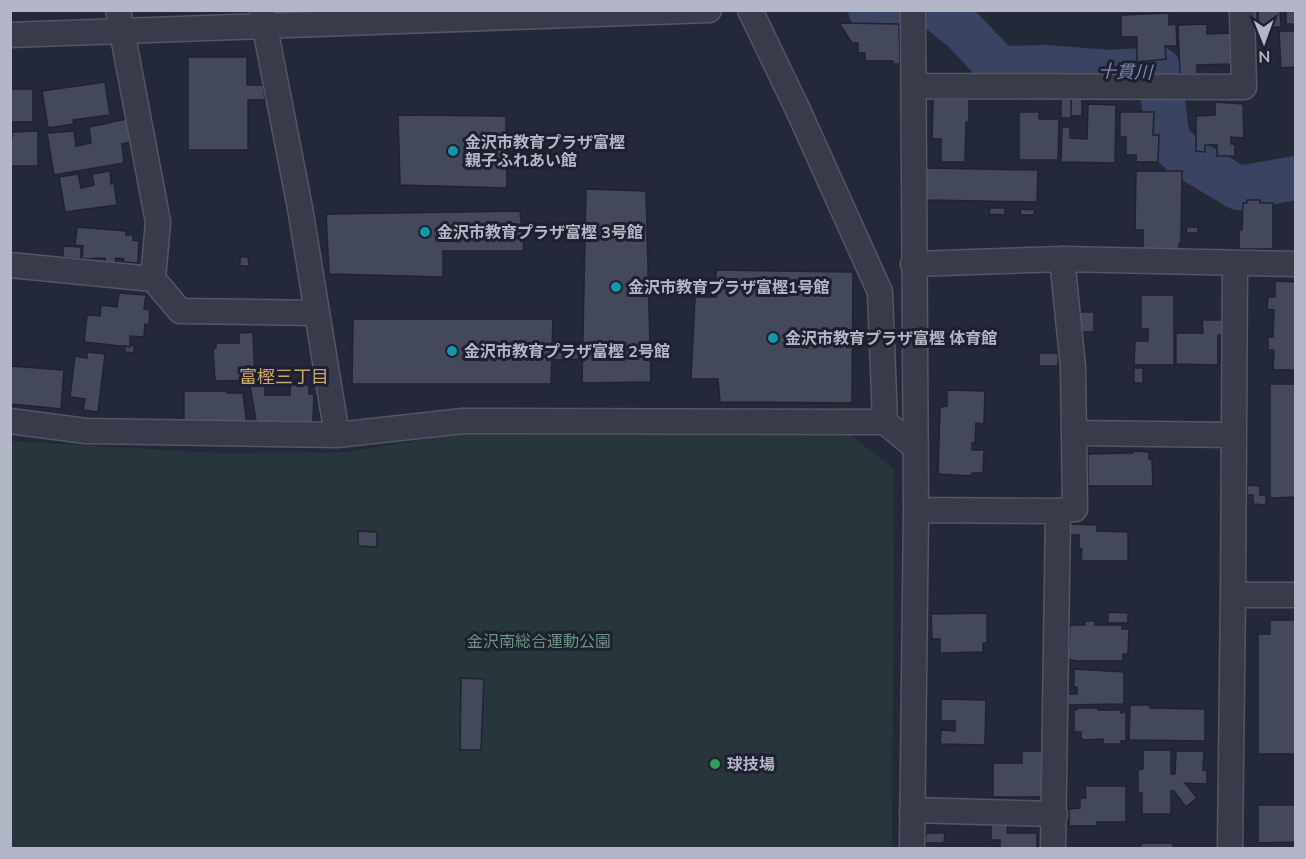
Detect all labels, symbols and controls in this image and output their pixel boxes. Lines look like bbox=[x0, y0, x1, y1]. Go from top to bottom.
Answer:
north arrow bbox=[1234, 12, 1294, 72]
text: N bbox=[1258, 45, 1270, 67]
water label: 十貫川 bbox=[1098, 60, 1154, 85]
place label: 金沢市教育プラザ富樫 親子ふれあい館 bbox=[465, 132, 625, 172]
marker: 金沢市教育プラザ富樫 親子ふれあい館 bbox=[446, 144, 460, 158]
place label: 金沢市教育プラザ富樫 3号館 bbox=[437, 222, 643, 244]
marker: 金沢市教育プラザ富樫 3号館 bbox=[418, 225, 432, 239]
place label: 金沢市教育プラザ富樫1号館 bbox=[628, 277, 830, 299]
marker: 金沢市教育プラザ富樫1号館 bbox=[609, 280, 623, 294]
place label: 金沢市教育プラザ富樫 体育館 bbox=[785, 328, 997, 350]
marker: 金沢市教育プラザ富樫 体育館 bbox=[766, 331, 780, 345]
place label: 金沢市教育プラザ富樫 2号館 bbox=[464, 341, 670, 363]
marker: 金沢市教育プラザ富樫 2号館 bbox=[445, 344, 459, 358]
district label: 富樫三丁目 bbox=[239, 365, 329, 389]
park label: 金沢南総合運動公園 bbox=[467, 631, 611, 653]
place label: 球技場 bbox=[727, 754, 775, 776]
marker: 球技場 bbox=[708, 757, 722, 771]

